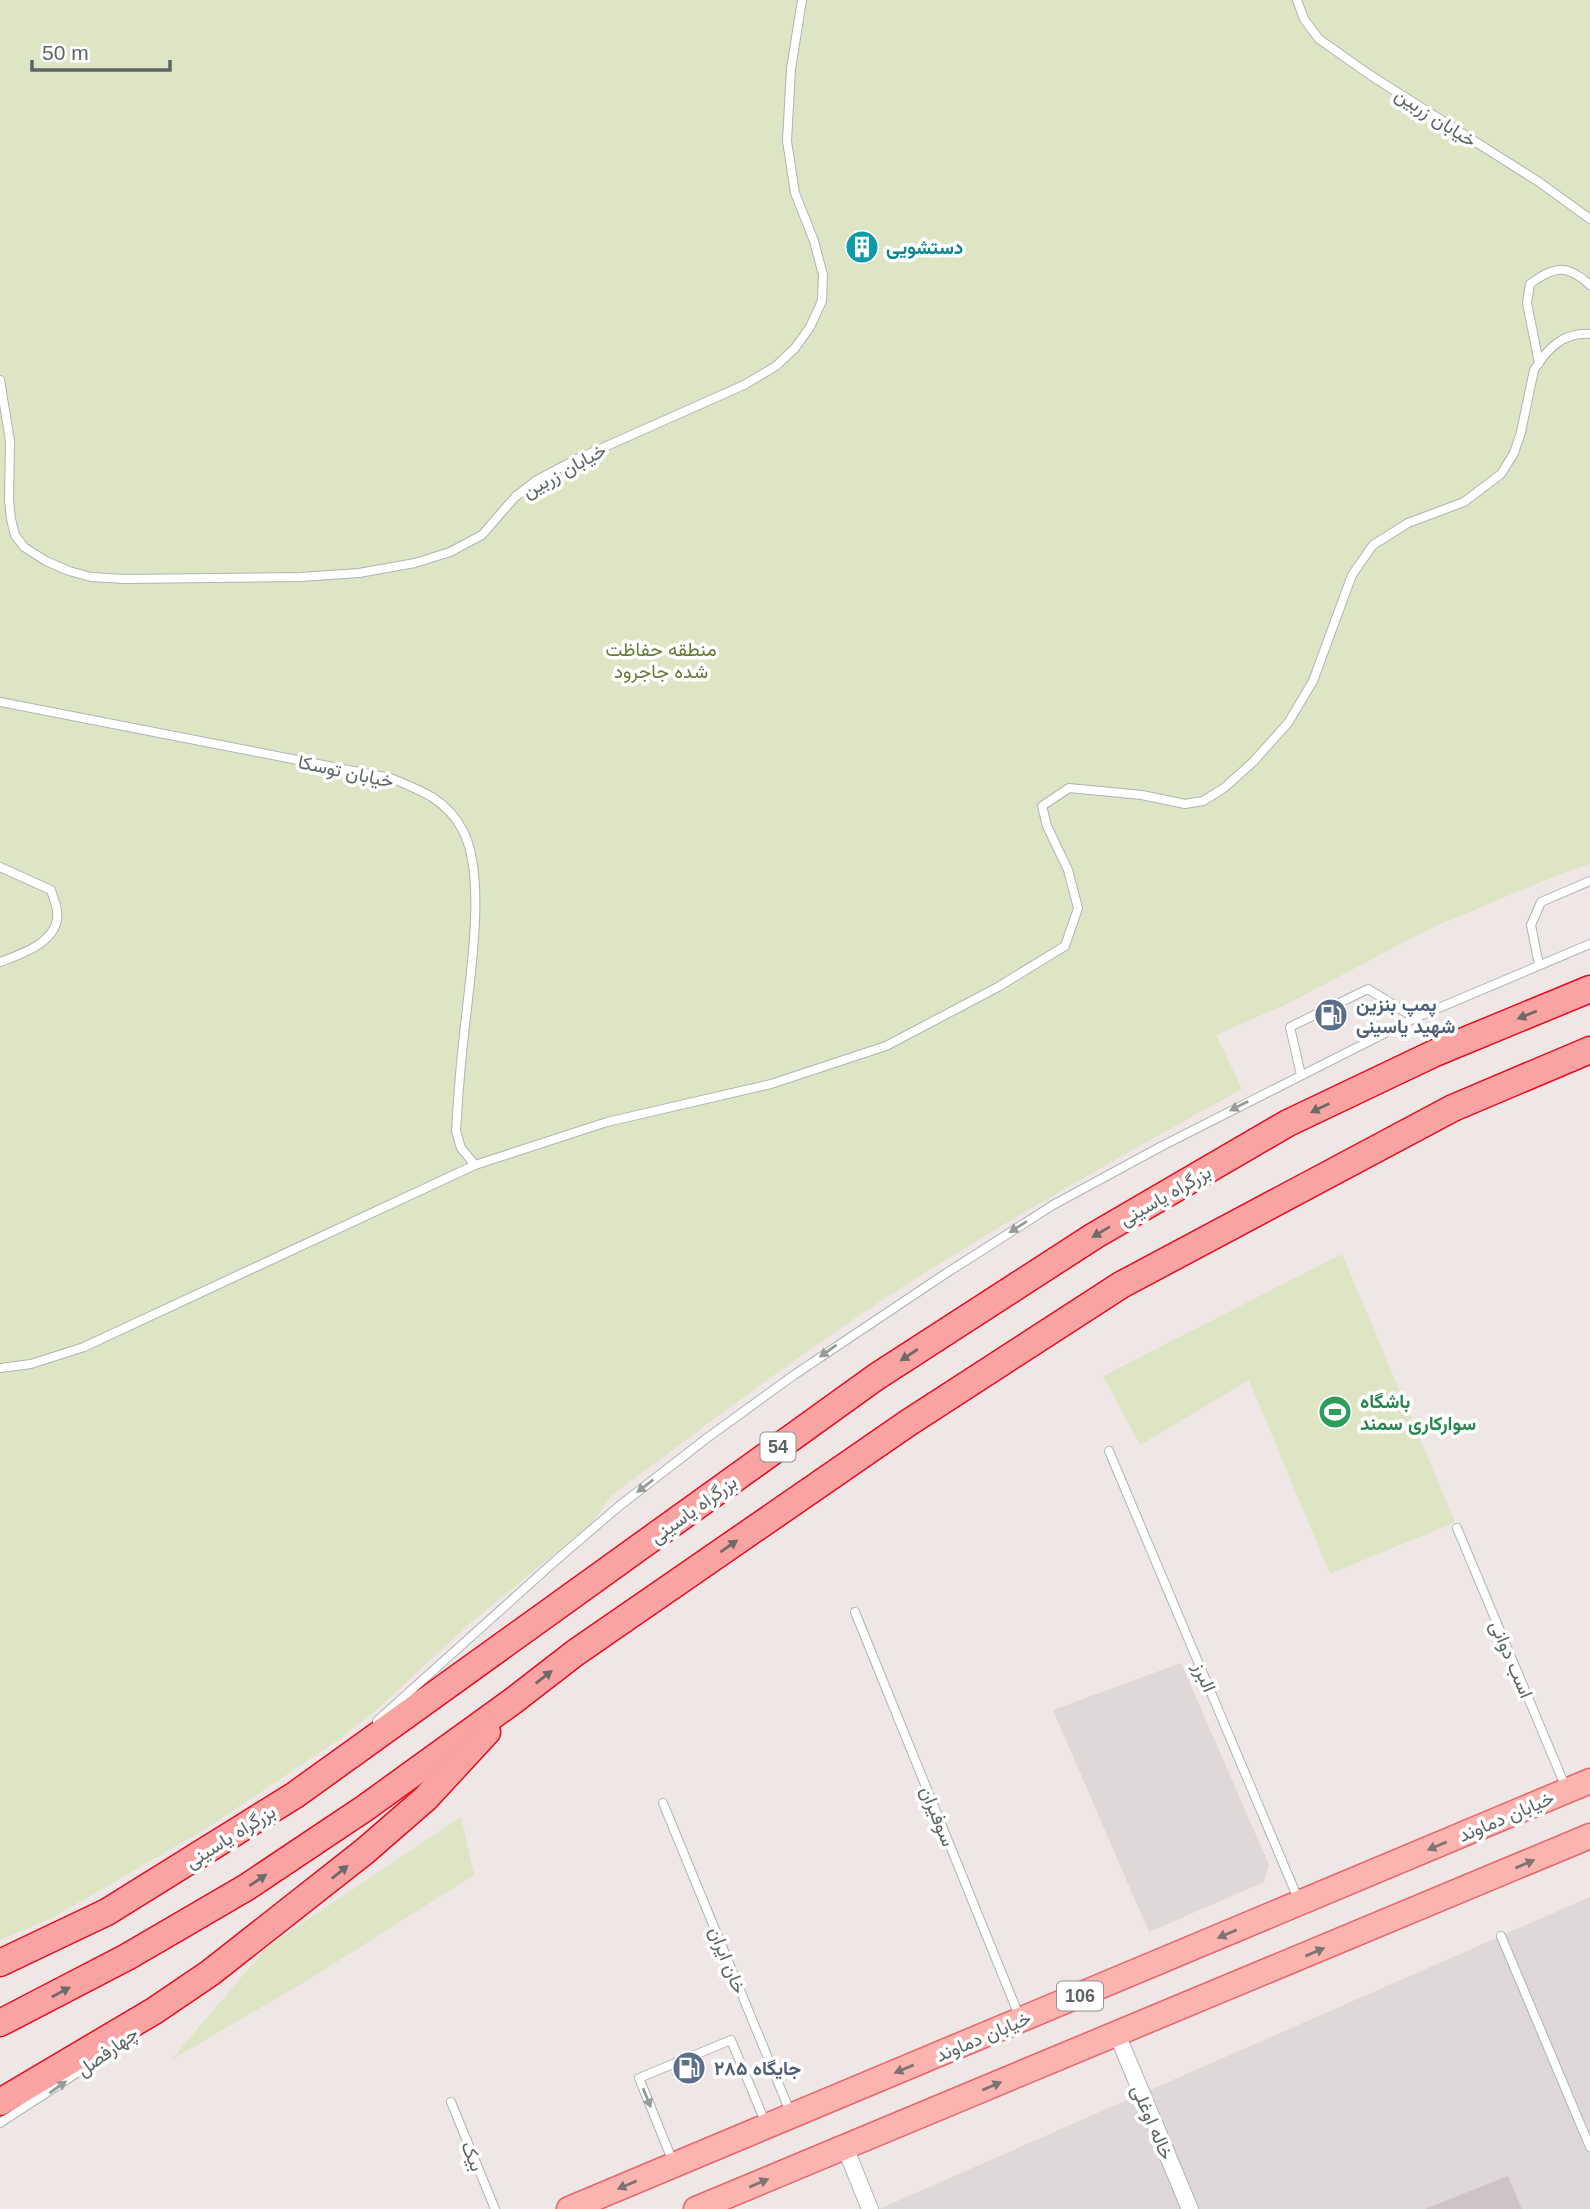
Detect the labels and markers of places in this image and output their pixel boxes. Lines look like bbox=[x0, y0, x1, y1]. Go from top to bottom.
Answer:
building icon: دستشویی bbox=[843, 228, 881, 266]
place label: دستشویی bbox=[886, 237, 963, 260]
place label: پمپ بنزین شهید یاسینی bbox=[1356, 994, 1455, 1038]
fuel station icon: پمپ بنزین شهید یاسینی bbox=[1312, 996, 1350, 1034]
place label: باشگاه سوارکاری سمند bbox=[1360, 1391, 1476, 1436]
sports icon: باشگاه سوارکاری سمند bbox=[1316, 1393, 1354, 1431]
fuel station icon: جایگاه ۲۸۵ bbox=[670, 2049, 708, 2087]
place label: جایگاه ۲۸۵ bbox=[714, 2058, 801, 2080]

